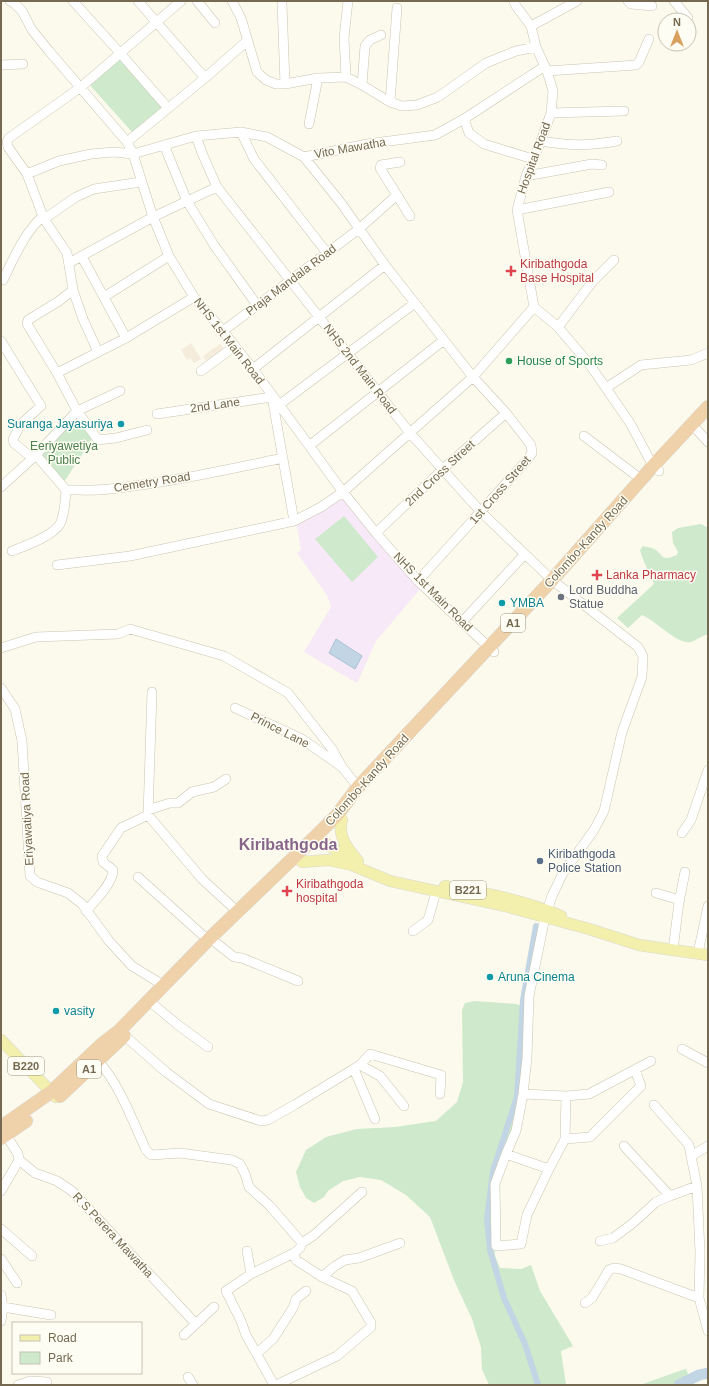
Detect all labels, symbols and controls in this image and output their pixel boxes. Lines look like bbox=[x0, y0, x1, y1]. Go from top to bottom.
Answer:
north arrow bbox=[657, 12, 697, 52]
text: N bbox=[673, 16, 681, 28]
street label: Hospital Road bbox=[515, 120, 553, 196]
street label: Vito Mawatha bbox=[313, 135, 387, 161]
street label: Praja Mandala Road bbox=[243, 241, 339, 319]
place label: Kiribathgoda Base Hospital bbox=[520, 257, 594, 285]
marker: Kiribathgoda Base Hospital bbox=[505, 265, 517, 277]
street label: NHS 1st Main Road bbox=[191, 295, 267, 387]
street label: NHS 2nd Main Road bbox=[321, 321, 399, 417]
place label: House of Sports bbox=[517, 354, 603, 368]
marker: House of Sports bbox=[504, 356, 514, 366]
street label: 2nd Lane bbox=[189, 395, 241, 415]
place label: Suranga Jayasuriya bbox=[7, 417, 113, 431]
marker: Suranga Jayasuriya bbox=[116, 419, 126, 429]
street label: 2nd Cross Street bbox=[402, 437, 478, 509]
park label: Eeriyawetiya Public bbox=[30, 439, 98, 467]
street label: 1st Cross Street bbox=[466, 452, 534, 527]
street label: Cemetry Road bbox=[113, 469, 191, 495]
street label: Colombo-Kandy Road bbox=[541, 493, 631, 591]
street label: NHS 1st Main Road bbox=[391, 550, 475, 634]
place label: Lanka Pharmacy bbox=[606, 568, 696, 582]
marker: Lanka Pharmacy bbox=[591, 569, 603, 581]
place label: Lord Buddha Statue bbox=[569, 583, 638, 611]
marker: Lord Buddha Statue bbox=[556, 592, 566, 602]
place label: YMBA bbox=[510, 596, 544, 610]
marker: YMBA bbox=[497, 598, 507, 608]
road number: A1 bbox=[501, 614, 525, 632]
street label: Prince Lane bbox=[248, 709, 312, 751]
street label: Colombo-Kandy Road bbox=[322, 731, 412, 829]
street label: Eriyawatiya Road bbox=[18, 772, 36, 866]
district label: Kiribathgoda bbox=[239, 836, 337, 853]
place label: Kiribathgoda Police Station bbox=[548, 847, 621, 875]
marker: Kiribathgoda Police Station bbox=[535, 856, 545, 866]
place label: Kiribathgoda hospital bbox=[296, 877, 364, 905]
road number: B221 bbox=[450, 881, 486, 899]
marker: Kiribathgoda hospital bbox=[281, 885, 293, 897]
place label: Aruna Cinema bbox=[498, 970, 575, 984]
marker: Aruna Cinema bbox=[485, 972, 495, 982]
place label: vasity bbox=[64, 1004, 95, 1018]
marker: vasity bbox=[51, 1006, 61, 1016]
road number: B220 bbox=[8, 1057, 44, 1075]
road number: A1 bbox=[77, 1060, 101, 1078]
street label: R S Perera Mawatha bbox=[70, 1189, 156, 1281]
legend bbox=[12, 1322, 142, 1374]
text: Road bbox=[48, 1331, 77, 1345]
text: Park bbox=[48, 1351, 74, 1365]

